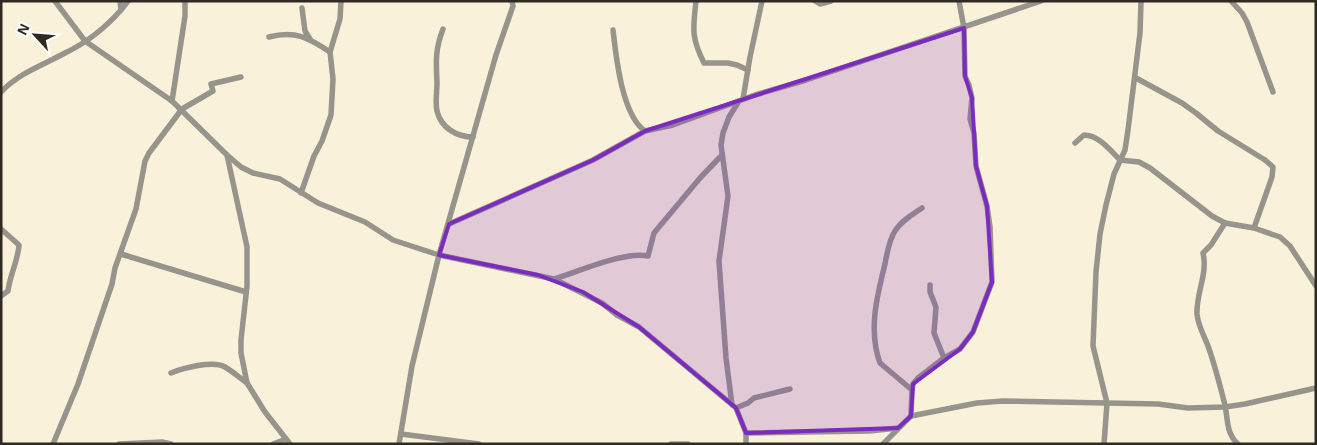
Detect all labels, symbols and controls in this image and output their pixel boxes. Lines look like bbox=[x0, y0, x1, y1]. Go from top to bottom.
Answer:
north arrow bbox=[10, 10, 60, 60]
text: N bbox=[14, 21, 33, 37]

